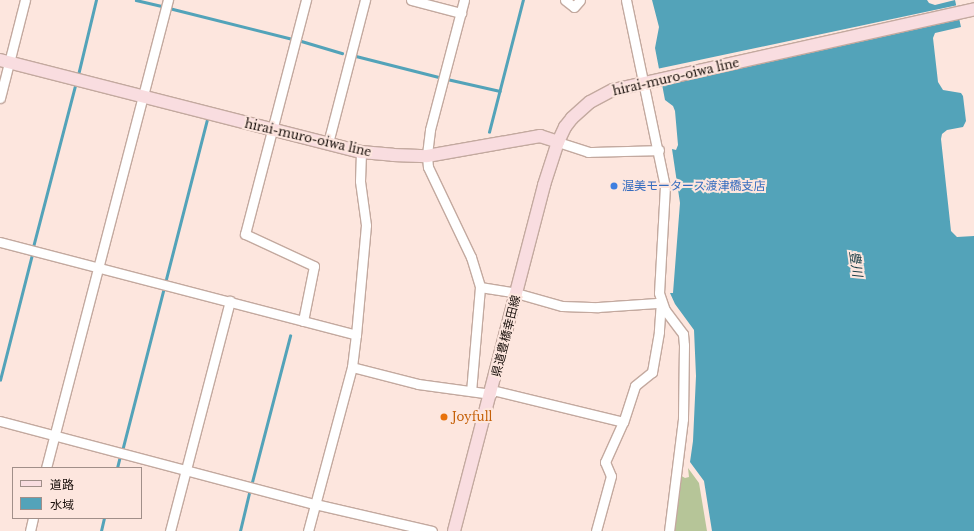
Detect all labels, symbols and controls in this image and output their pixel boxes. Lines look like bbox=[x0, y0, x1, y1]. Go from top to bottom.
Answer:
street label: hirai-muro-oiwa line bbox=[611, 55, 741, 99]
street label: hirai-muro-oiwa line bbox=[243, 116, 373, 160]
place label: 渥美モータース渡津橋支店 bbox=[622, 179, 766, 193]
marker: 渥美モータース渡津橋支店 bbox=[609, 181, 619, 191]
water label: 豊川 bbox=[845, 250, 865, 278]
street label: 県道豊橋幸田線 bbox=[489, 294, 523, 378]
place label: Joyfull bbox=[452, 410, 492, 424]
marker: Joyfull bbox=[439, 412, 449, 422]
legend bbox=[12, 467, 142, 519]
text: 道路 bbox=[50, 477, 74, 492]
text: 水域 bbox=[50, 497, 74, 512]

